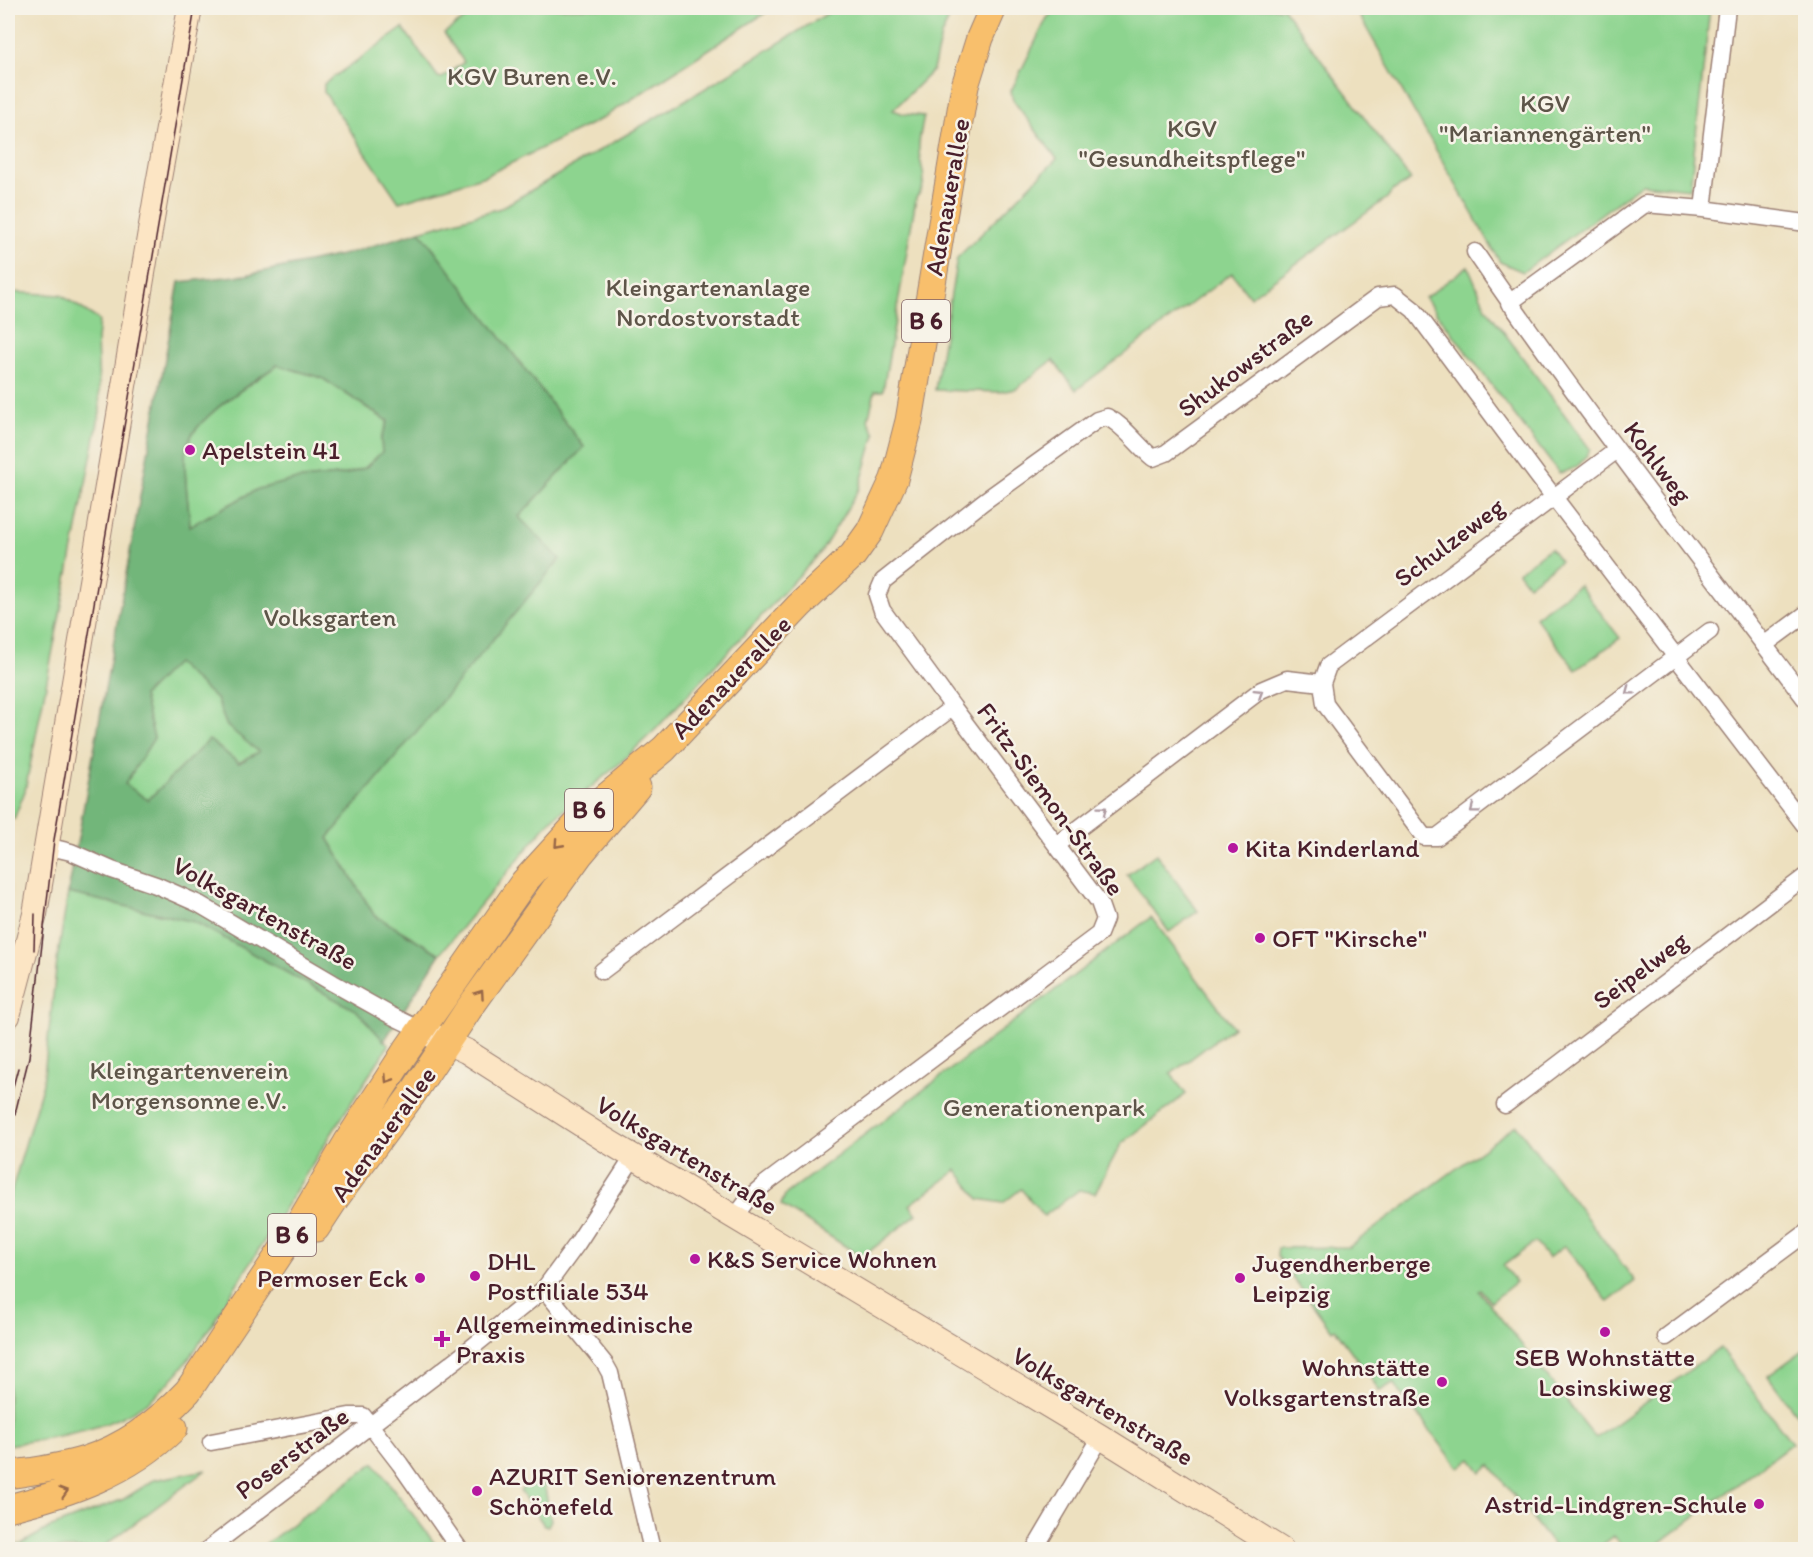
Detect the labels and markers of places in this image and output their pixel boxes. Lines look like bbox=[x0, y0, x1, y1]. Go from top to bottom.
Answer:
place label: Apelstein 41 bbox=[202, 434, 340, 466]
marker: Apelstein 41 bbox=[183, 443, 197, 457]
place label: Kita Kinderland bbox=[1245, 832, 1420, 864]
marker: Kita Kinderland bbox=[1226, 841, 1240, 855]
place label: OFT "Kirsche" bbox=[1272, 922, 1427, 954]
marker: OFT "Kirsche" bbox=[1253, 931, 1267, 945]
place label: K&S Service Wohnen bbox=[707, 1243, 937, 1275]
place label: DHL Postfiliale 534 bbox=[487, 1245, 649, 1307]
place label: Jugendherberge Leipzig bbox=[1252, 1247, 1431, 1309]
marker: K&S Service Wohnen bbox=[688, 1252, 702, 1266]
place label: Permoser Eck bbox=[257, 1262, 409, 1294]
marker: DHL Postfiliale 534 bbox=[468, 1269, 482, 1283]
marker: Permoser Eck bbox=[413, 1271, 427, 1285]
marker: Jugendherberge Leipzig bbox=[1233, 1271, 1247, 1285]
place label: Allgemeinmedinische Praxis bbox=[456, 1308, 693, 1370]
marker: SEB Wohnstätte Losinskiweg bbox=[1598, 1325, 1612, 1339]
marker: Allgemeinmedinische Praxis bbox=[433, 1330, 451, 1348]
place label: SEB Wohnstätte Losinskiweg bbox=[1515, 1341, 1695, 1403]
place label: Wohnstätte Volksgartenstraße bbox=[1224, 1351, 1430, 1413]
marker: Wohnstätte Volksgartenstraße bbox=[1435, 1375, 1449, 1389]
place label: AZURIT Seniorenzentrum Schönefeld bbox=[489, 1460, 776, 1522]
marker: AZURIT Seniorenzentrum Schönefeld bbox=[470, 1484, 484, 1498]
place label: Astrid-Lindgren-Schule bbox=[1485, 1488, 1747, 1520]
marker: Astrid-Lindgren-Schule bbox=[1752, 1497, 1766, 1511]

